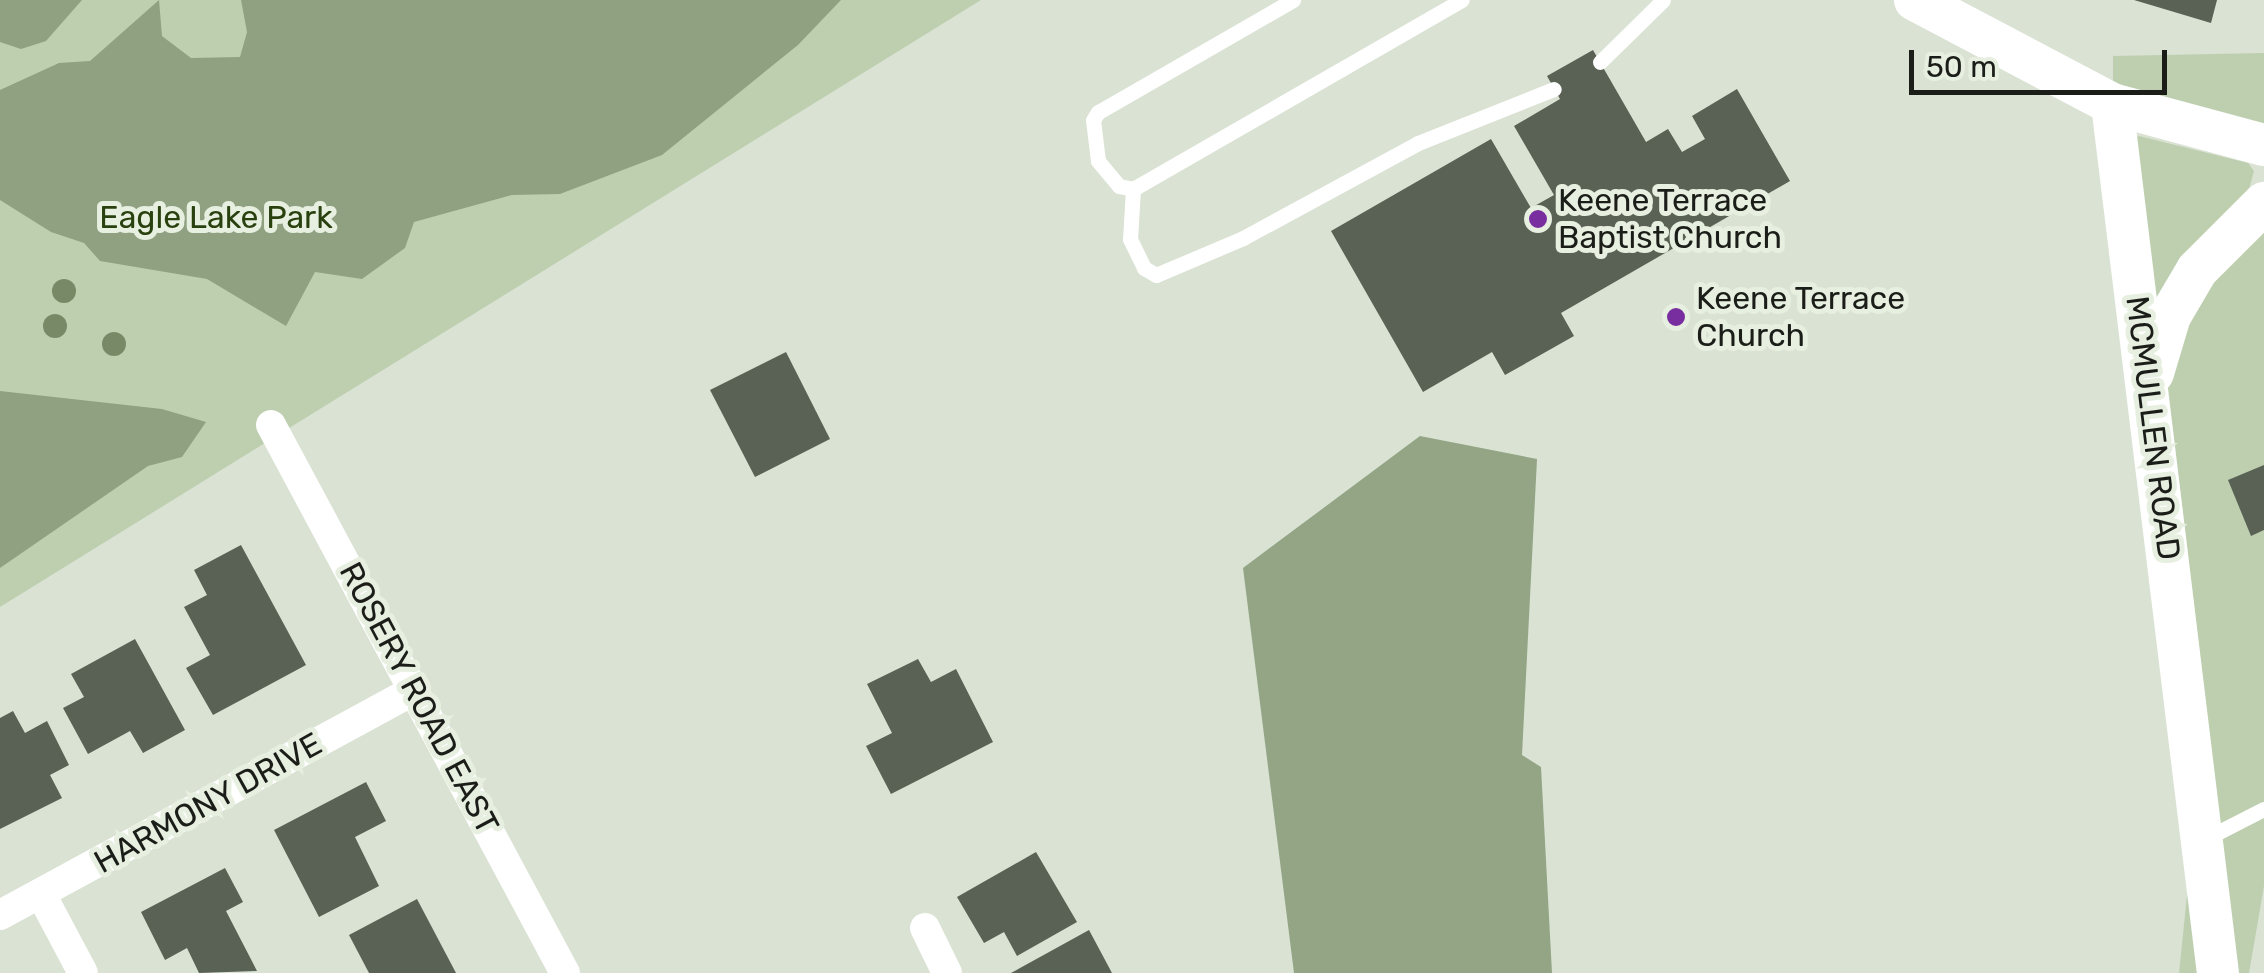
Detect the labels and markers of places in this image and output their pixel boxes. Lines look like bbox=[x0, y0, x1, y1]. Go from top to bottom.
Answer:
place label: Keene Terrace Baptist Church bbox=[1558, 182, 1782, 257]
marker: Keene Terrace Baptist Church bbox=[1527, 208, 1549, 230]
place label: Keene Terrace Church bbox=[1696, 280, 1906, 355]
marker: Keene Terrace Church bbox=[1665, 306, 1687, 328]

